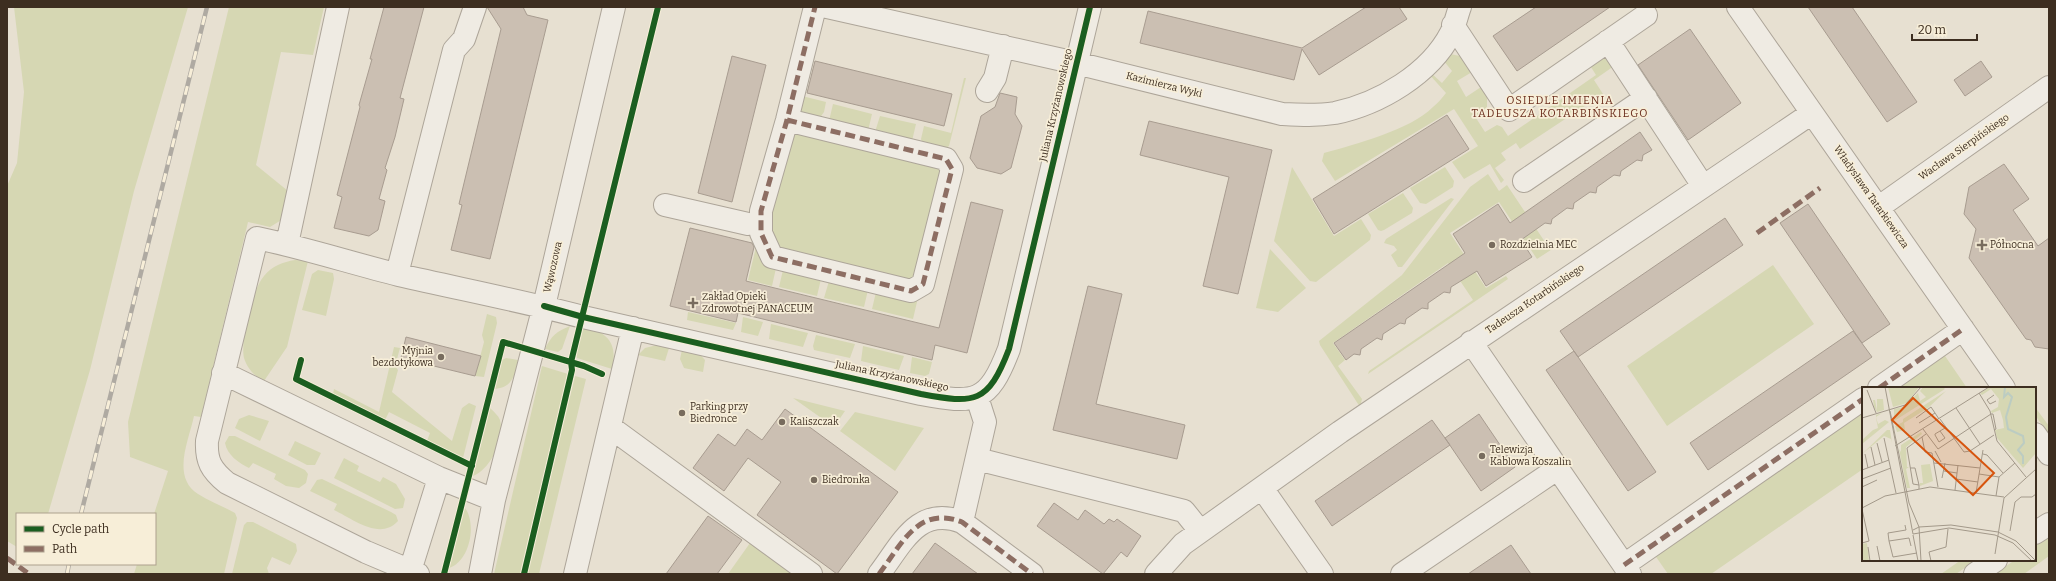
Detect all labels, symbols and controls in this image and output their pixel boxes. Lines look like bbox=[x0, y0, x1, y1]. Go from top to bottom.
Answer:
scale bar bbox=[1912, 16, 1977, 42]
text: 20 m bbox=[1918, 23, 1947, 37]
street label: Juliana Krzyżanowskiego bbox=[1037, 47, 1075, 164]
street label: Kazimierza Wyki bbox=[1125, 70, 1203, 100]
district label: OSIEDLE IMIENIA TADEUSZA KOTARBIŃSKIEGO bbox=[1472, 94, 1648, 120]
street label: Wacława Sierpińskiego bbox=[1916, 110, 2012, 183]
street label: Władysława Tatarkiewicza bbox=[1831, 143, 1911, 251]
place label: Rozdzielnia MEC bbox=[1500, 239, 1577, 251]
place label: Północna bbox=[1990, 239, 2034, 251]
street label: Wąwozowa bbox=[541, 240, 565, 294]
marker: Rozdzielnia MEC bbox=[1487, 240, 1497, 250]
marker: Północna bbox=[1977, 240, 1987, 250]
street label: Tadeusza Kotarbińskiego bbox=[1483, 261, 1587, 336]
place label: Zakład Opieki Zdrowotnej PANACEUM bbox=[702, 291, 813, 315]
marker: Zakład Opieki Zdrowotnej PANACEUM bbox=[687, 297, 699, 309]
place label: Myjnia bezdotykowa bbox=[372, 345, 434, 369]
marker: Myjnia bezdotykowa bbox=[436, 352, 446, 362]
street label: Juliana Krzyżanowskiego bbox=[833, 358, 950, 394]
inset map bbox=[1862, 387, 2036, 561]
place label: Parking przy Biedronce bbox=[690, 401, 749, 425]
marker: Parking przy Biedronce bbox=[677, 408, 687, 418]
place label: Kaliszczak bbox=[790, 416, 839, 428]
marker: Kaliszczak bbox=[777, 417, 787, 427]
place label: Telewizja Kablowa Koszalin bbox=[1490, 444, 1572, 468]
marker: Telewizja Kablowa Koszalin bbox=[1477, 451, 1487, 461]
place label: Biedronka bbox=[822, 474, 870, 486]
marker: Biedronka bbox=[809, 475, 819, 485]
legend bbox=[16, 513, 156, 565]
text: Cycle path bbox=[52, 522, 110, 536]
text: Path bbox=[52, 542, 78, 556]

